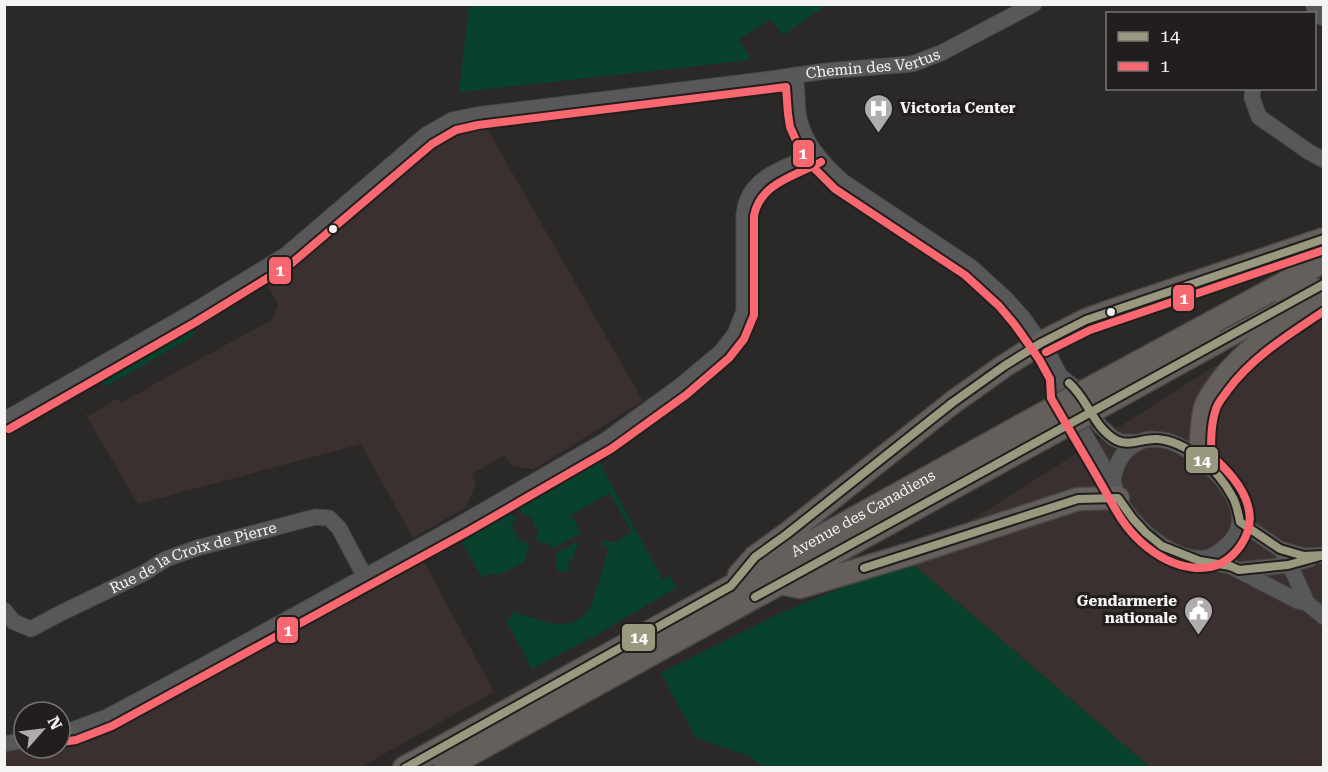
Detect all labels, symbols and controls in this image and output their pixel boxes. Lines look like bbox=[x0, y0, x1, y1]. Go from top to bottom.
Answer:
legend bbox=[1106, 12, 1316, 90]
text: 14 bbox=[1160, 25, 1180, 46]
street label: Chemin des Vertus bbox=[805, 45, 943, 83]
text: 1 bbox=[1160, 55, 1170, 76]
hospital icon: Victoria Center bbox=[863, 92, 895, 134]
place label: Victoria Center bbox=[900, 99, 1016, 117]
line badge: 1 bbox=[792, 139, 815, 168]
text: 1 bbox=[799, 144, 808, 163]
unlabelled marker bbox=[327, 223, 339, 235]
line badge: 1 bbox=[268, 256, 292, 285]
text: 1 bbox=[276, 261, 285, 280]
line badge: 1 bbox=[1172, 284, 1195, 312]
text: 1 bbox=[1180, 289, 1189, 308]
unlabelled marker bbox=[1105, 306, 1117, 318]
line badge: 14 bbox=[1185, 446, 1219, 474]
text: 14 bbox=[1193, 451, 1211, 470]
street label: Avenue des Canadiens bbox=[788, 466, 939, 561]
street label: Rue de la Croix de Pierre bbox=[107, 518, 279, 597]
place label: Gendarmerie nationale bbox=[1077, 592, 1177, 627]
public building icon: Gendarmerie nationale bbox=[1182, 594, 1214, 636]
line badge: 1 bbox=[276, 616, 299, 644]
text: 1 bbox=[284, 621, 293, 640]
line badge: 14 bbox=[621, 623, 656, 652]
text: 14 bbox=[630, 628, 648, 647]
north arrow bbox=[12, 700, 72, 760]
text: N bbox=[44, 713, 66, 733]

